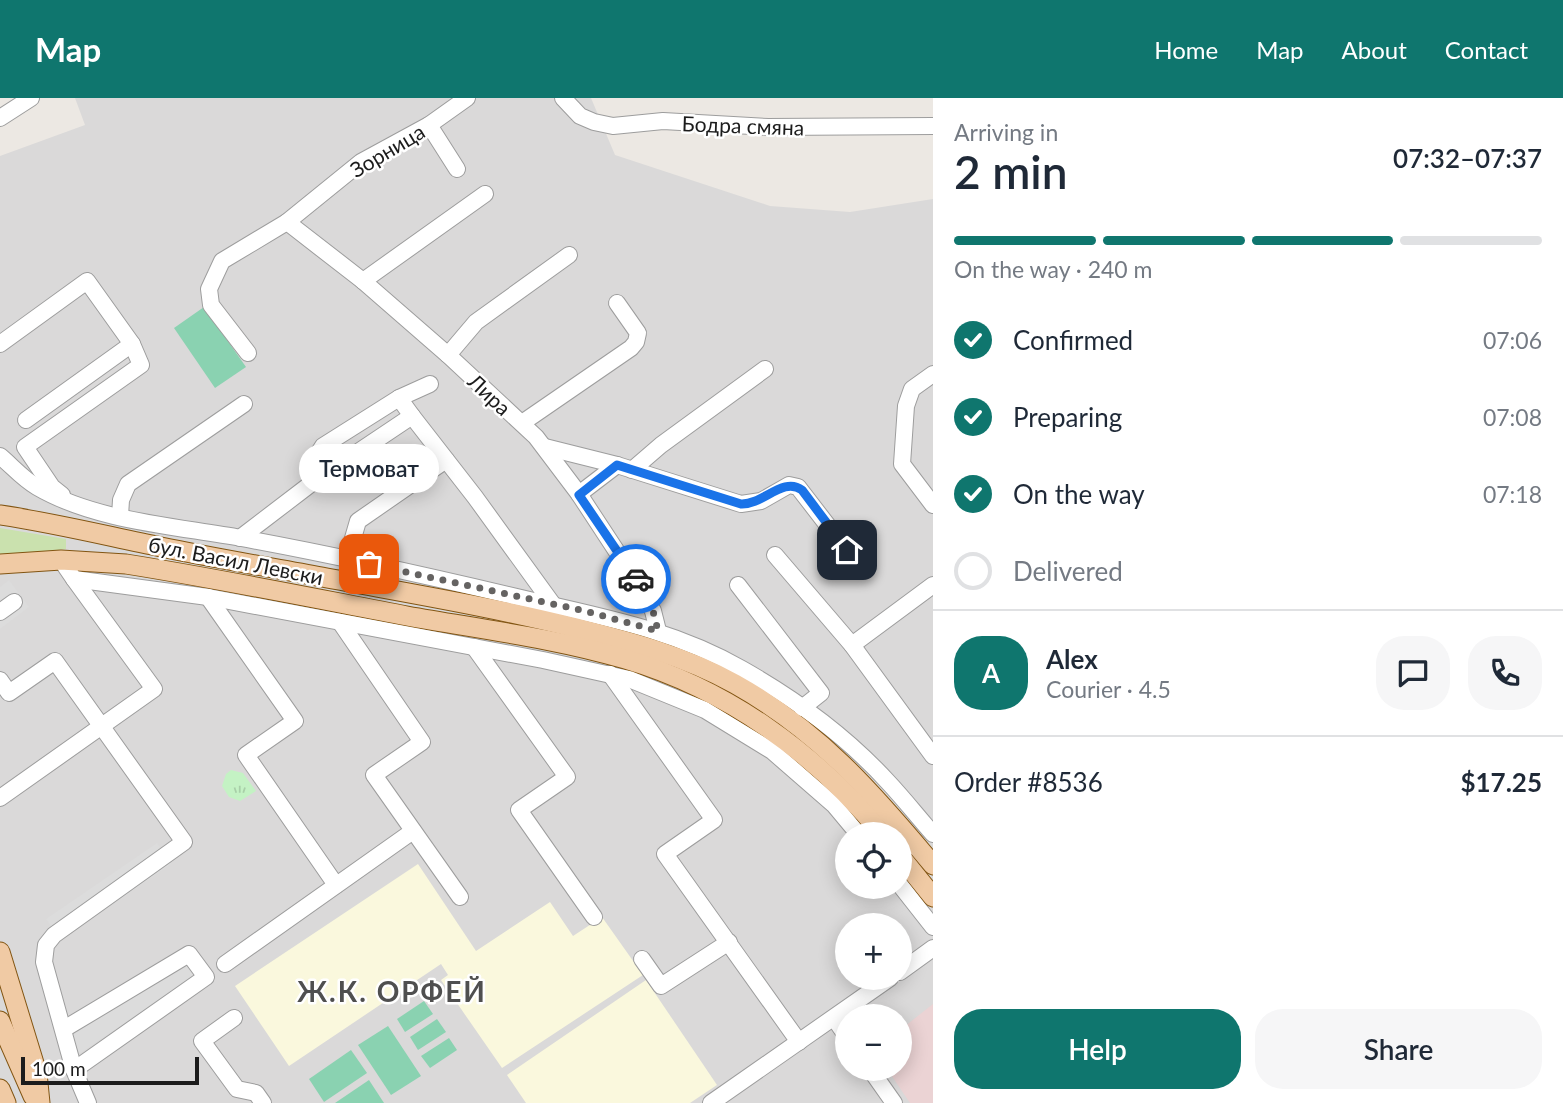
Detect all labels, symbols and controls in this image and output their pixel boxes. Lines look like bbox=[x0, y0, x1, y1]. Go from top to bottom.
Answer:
text: Map bbox=[35, 29, 101, 69]
text: Home bbox=[1154, 35, 1218, 64]
text: Map bbox=[1256, 35, 1304, 64]
text: About bbox=[1342, 35, 1407, 64]
text: Contact bbox=[1445, 35, 1528, 64]
street label: Бодра смяна bbox=[681, 110, 805, 140]
street label: Зорница bbox=[345, 118, 429, 182]
text: Arriving in bbox=[954, 118, 1058, 146]
text: 07:32–07:37 bbox=[1393, 142, 1542, 174]
text: 2 min bbox=[954, 144, 1068, 199]
text: On the way · 240 m bbox=[954, 255, 1153, 283]
icon: check bbox=[954, 321, 992, 359]
text: Confirmed bbox=[1013, 324, 1133, 356]
text: 07:06 bbox=[1483, 326, 1542, 354]
street label: Лира bbox=[463, 367, 517, 420]
icon: check bbox=[954, 398, 992, 436]
text: Preparing bbox=[1013, 401, 1122, 433]
text: 07:08 bbox=[1483, 403, 1542, 431]
callout: Термоват bbox=[299, 445, 439, 494]
text: Термоват bbox=[319, 454, 419, 482]
icon: check bbox=[954, 475, 992, 513]
text: On the way bbox=[1013, 478, 1145, 510]
text: 07:18 bbox=[1483, 480, 1542, 508]
pin bbox=[817, 520, 877, 580]
street label: бул. Васил Левски bbox=[147, 531, 325, 589]
icon: home bbox=[828, 531, 866, 569]
pin bbox=[339, 534, 399, 594]
courier bbox=[601, 544, 671, 614]
icon: bag bbox=[350, 545, 388, 583]
text: Delivered bbox=[1013, 555, 1123, 587]
icon: car bbox=[617, 560, 655, 598]
button: chat bbox=[1376, 636, 1450, 710]
button: phone bbox=[1468, 636, 1542, 710]
text: Alex bbox=[1046, 643, 1098, 675]
text: A bbox=[982, 657, 1000, 689]
text: Courier · 4.5 bbox=[1046, 675, 1171, 703]
text: Order #8536 bbox=[954, 766, 1103, 798]
text: $17.25 bbox=[1460, 766, 1542, 798]
map controls bbox=[835, 822, 912, 1081]
button: locate bbox=[835, 822, 912, 899]
button: + bbox=[835, 913, 912, 990]
district label: Ж.К. ОРФЕЙ bbox=[297, 974, 487, 1008]
button: − bbox=[835, 1004, 912, 1081]
button: Help bbox=[954, 1009, 1241, 1089]
button: Share bbox=[1255, 1009, 1542, 1089]
scale bar bbox=[21, 1054, 200, 1086]
text: 100 m bbox=[32, 1057, 86, 1080]

